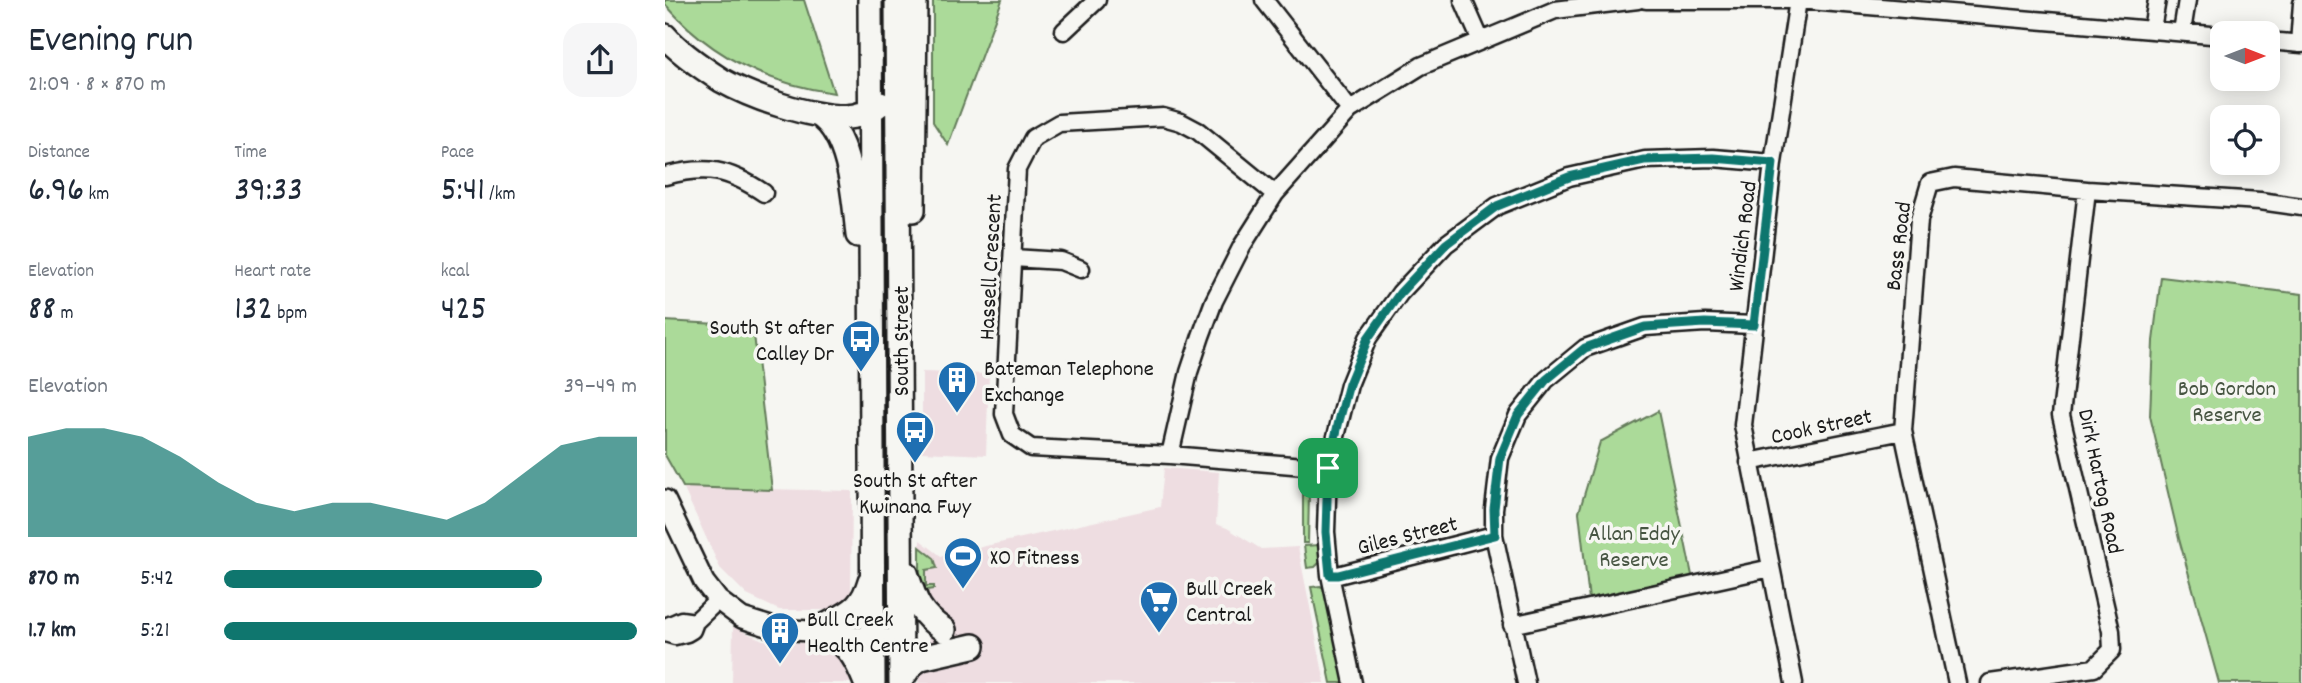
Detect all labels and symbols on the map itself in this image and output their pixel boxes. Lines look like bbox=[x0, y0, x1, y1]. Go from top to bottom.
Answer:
north arrow bbox=[2210, 21, 2280, 91]
street label: Windich Road bbox=[1721, 179, 1768, 294]
street label: Hassell Crescent bbox=[972, 193, 1013, 341]
street label: Bass Road bbox=[1879, 200, 1922, 293]
street label: South Street bbox=[887, 286, 920, 396]
place label: South St after Calley Dr bbox=[710, 313, 834, 372]
bus stop icon: South St after Calley Dr bbox=[840, 318, 882, 373]
place label: Bateman Telephone Exchange bbox=[984, 354, 1154, 413]
building icon: Bateman Telephone Exchange bbox=[936, 359, 978, 414]
park label: Bob Gordon Reserve bbox=[2178, 374, 2276, 433]
street label: Cook Street bbox=[1768, 402, 1875, 455]
street label: Dirk Hartog Road bbox=[2067, 406, 2130, 557]
bus stop icon: South St after Kwinana Fwy bbox=[894, 409, 936, 464]
pin bbox=[1298, 438, 1358, 498]
place label: South St after Kwinana Fwy bbox=[853, 466, 978, 525]
street label: Giles Street bbox=[1354, 509, 1461, 566]
park label: Allan Eddy Reserve bbox=[1588, 519, 1680, 578]
sports icon: XO Fitness bbox=[942, 535, 984, 590]
place label: XO Fitness bbox=[990, 543, 1080, 576]
place label: Bull Creek Central bbox=[1186, 574, 1273, 633]
supermarket icon: Bull Creek Central bbox=[1138, 579, 1180, 634]
place label: Bull Creek Health Centre bbox=[807, 605, 929, 664]
building icon: Bull Creek Health Centre bbox=[759, 610, 801, 665]

